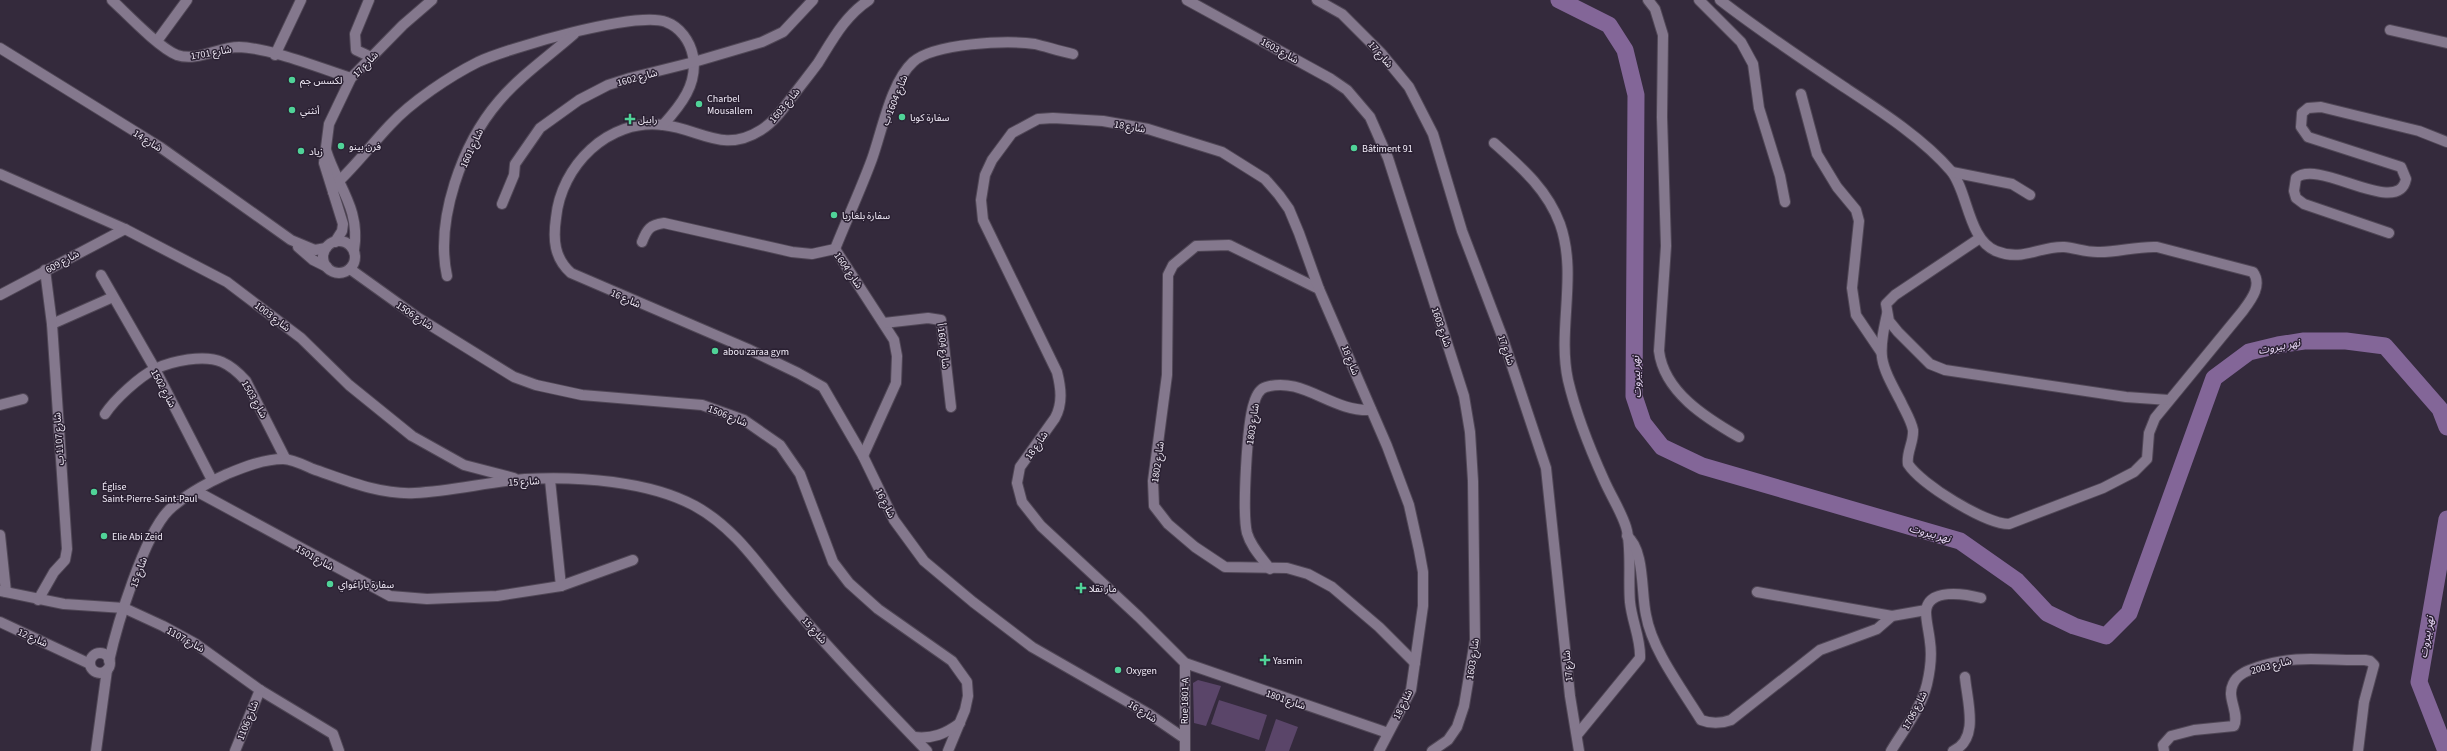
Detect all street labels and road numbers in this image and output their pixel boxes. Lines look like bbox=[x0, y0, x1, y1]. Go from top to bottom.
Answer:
street label: شارع 1603 bbox=[1258, 35, 1301, 67]
street label: شارع 17 bbox=[1365, 38, 1396, 71]
street label: شارع 1701 bbox=[190, 42, 233, 63]
street label: شارع 17 bbox=[350, 48, 382, 81]
street label: شارع 1602 bbox=[615, 66, 659, 90]
street label: شارع 1604 ب bbox=[878, 73, 911, 128]
street label: شارع 1603 bbox=[766, 85, 804, 126]
street label: شارع 18 bbox=[1113, 117, 1147, 137]
street label: شارع 14 bbox=[130, 127, 165, 155]
street label: شارع 1601 bbox=[457, 127, 487, 170]
street label: شارع 609 bbox=[43, 247, 82, 277]
street label: شارع 1604 bbox=[831, 250, 866, 292]
street label: شارع 16 bbox=[608, 286, 643, 312]
street label: شارع 1506 bbox=[393, 298, 436, 333]
street label: شارع 1003 bbox=[252, 299, 293, 335]
street label: شارع 1603 bbox=[1428, 305, 1454, 349]
street label: شارع 1604 أ bbox=[933, 322, 953, 370]
street label: شارع 17 bbox=[1494, 333, 1518, 368]
street label: شارع 18 bbox=[1338, 343, 1363, 378]
street label: شارع 1502 bbox=[147, 367, 179, 410]
street label: شارع 1503 bbox=[238, 378, 271, 421]
street label: شارع 1506 bbox=[706, 402, 750, 430]
street label: شارع 1803 bbox=[1243, 403, 1263, 446]
street label: شارع 1107 ب bbox=[50, 412, 68, 466]
street label: شارع 18 bbox=[1022, 429, 1052, 462]
street label: شارع 1802 bbox=[1148, 441, 1168, 484]
street label: شارع 15 bbox=[508, 474, 540, 490]
street label: شارع 16 bbox=[872, 486, 899, 521]
street label: شارع 1501 bbox=[293, 542, 336, 574]
street label: شارع 15 bbox=[127, 555, 151, 590]
street label: شارع 15 bbox=[799, 614, 830, 647]
street label: شارع 1107 bbox=[164, 624, 207, 656]
street label: شارع 12 bbox=[15, 625, 50, 651]
street label: شارع 1603 bbox=[1463, 638, 1483, 681]
street label: شارع 17 bbox=[1559, 649, 1577, 682]
street label: شارع 2003 bbox=[2249, 654, 2293, 678]
street label: Rue 1801-A bbox=[1178, 677, 1192, 724]
street label: شارع 1801 bbox=[1264, 687, 1308, 713]
street label: شارع 18 bbox=[1390, 687, 1416, 722]
street label: شارع 1706 bbox=[1899, 689, 1931, 732]
street label: شارع 1106 bbox=[234, 698, 262, 742]
street label: شارع 16 bbox=[1125, 698, 1160, 726]

